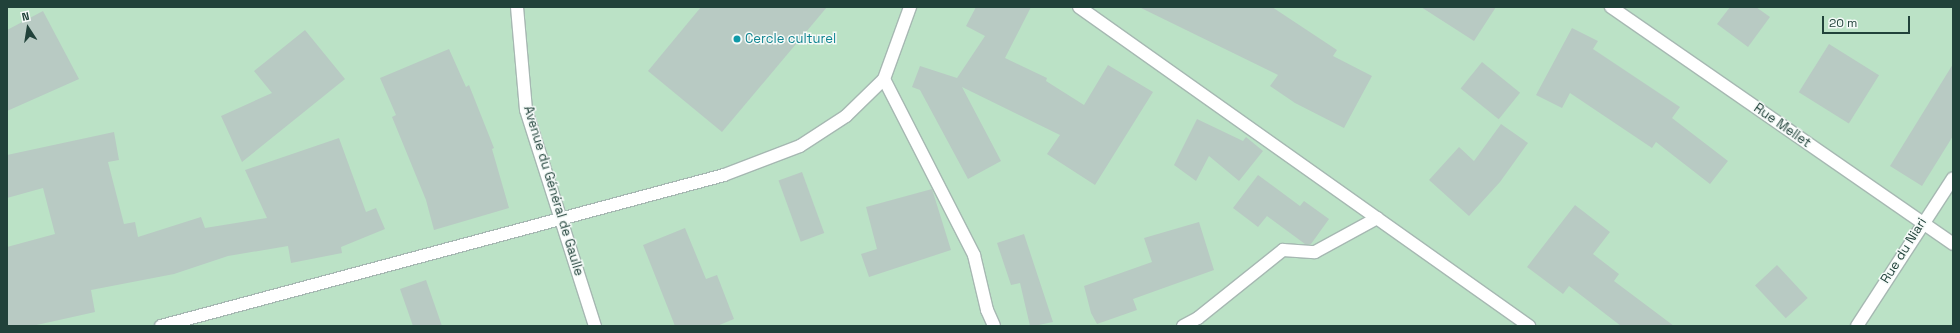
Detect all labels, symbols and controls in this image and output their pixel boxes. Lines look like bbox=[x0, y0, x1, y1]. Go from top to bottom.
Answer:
north arrow bbox=[8, 8, 48, 48]
scale bar bbox=[1824, 8, 1912, 34]
text: N bbox=[20, 9, 31, 24]
text: 20 m bbox=[1829, 15, 1857, 31]
place label: Cercle culturel bbox=[745, 31, 836, 47]
marker: Cercle culturel bbox=[732, 34, 742, 44]
street label: Rue Mellet bbox=[1751, 101, 1813, 151]
street label: Avenue du Général de Gaulle bbox=[520, 104, 586, 278]
street label: Rue du Niari bbox=[1878, 215, 1930, 287]

